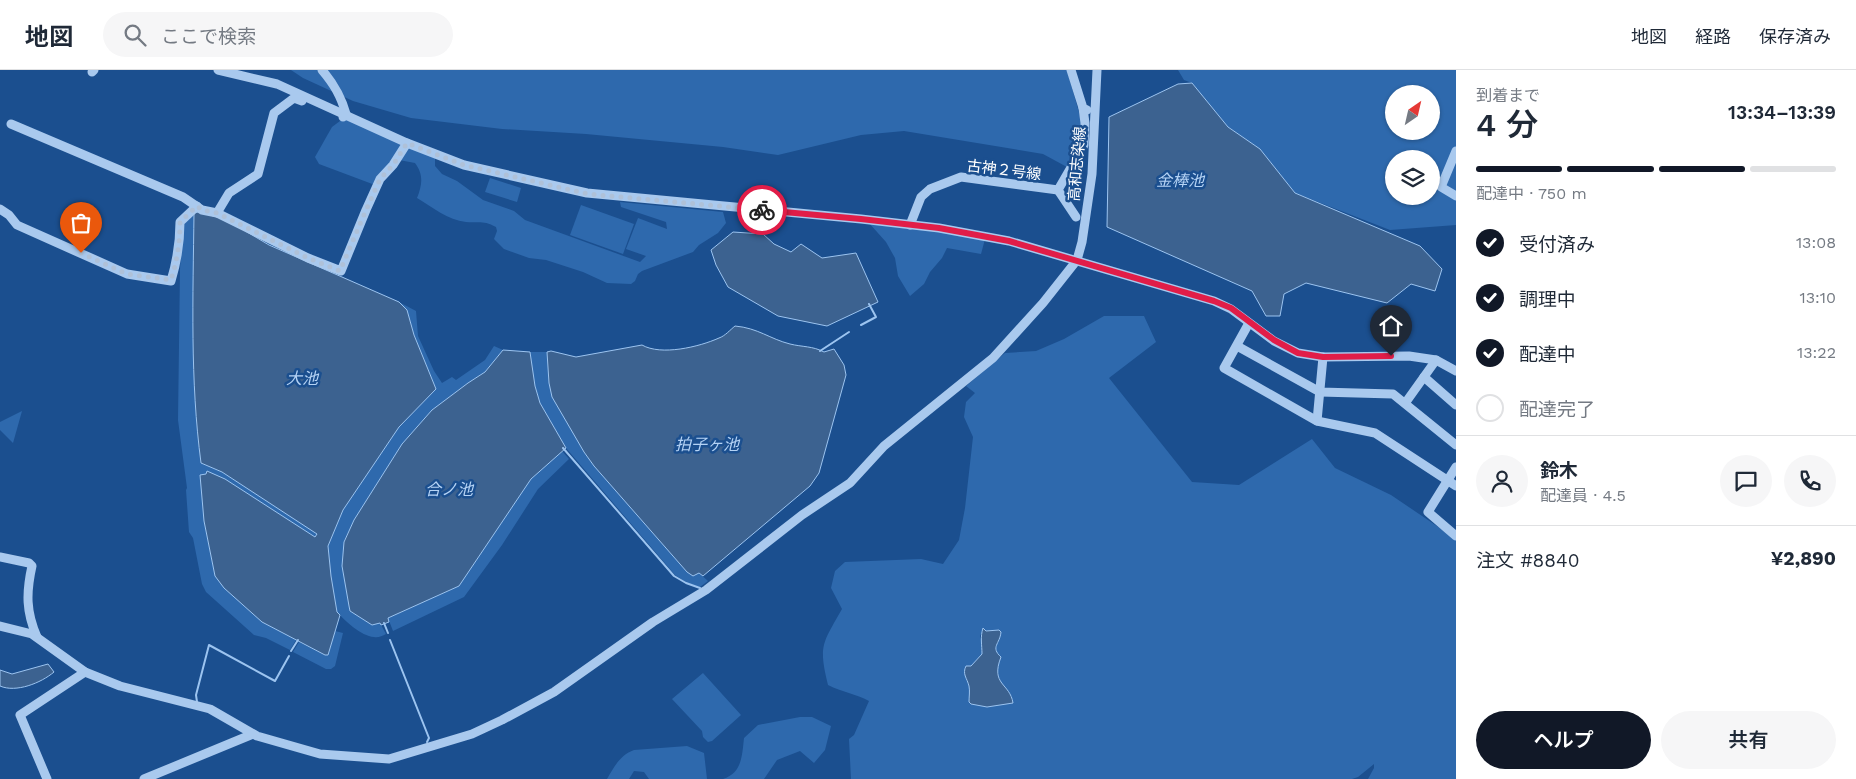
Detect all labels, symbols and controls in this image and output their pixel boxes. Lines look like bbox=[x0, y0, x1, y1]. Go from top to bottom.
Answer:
search box bbox=[103, 12, 453, 57]
icon: search bbox=[121, 21, 149, 49]
text: 地図 bbox=[25, 23, 73, 51]
text: ここで検索 bbox=[161, 25, 256, 48]
text: 地図 bbox=[1631, 26, 1667, 47]
text: 経路 bbox=[1695, 26, 1731, 47]
text: 保存済み bbox=[1759, 26, 1831, 47]
north arrow bbox=[1385, 85, 1440, 140]
map controls bbox=[1385, 85, 1440, 205]
text: 到着まで bbox=[1476, 86, 1540, 105]
text: 13:34–13:39 bbox=[1728, 101, 1836, 124]
text: 4 分 bbox=[1476, 106, 1538, 144]
street label: 高和志染線 bbox=[1065, 126, 1089, 202]
button: layers bbox=[1385, 150, 1440, 205]
street label: 古神２号線 bbox=[966, 156, 1042, 184]
water label: 金棒池 bbox=[1156, 171, 1206, 190]
text: 配達中 · 750 m bbox=[1476, 184, 1587, 203]
courier bbox=[737, 185, 787, 235]
icon: bike bbox=[748, 196, 776, 224]
pin bbox=[60, 202, 102, 253]
icon: bag bbox=[67, 209, 95, 237]
icon: check bbox=[1476, 229, 1504, 257]
text: 受付済み bbox=[1519, 233, 1595, 256]
text: 13:08 bbox=[1796, 233, 1836, 252]
icon: check bbox=[1476, 284, 1504, 312]
text: 調理中 bbox=[1519, 288, 1576, 311]
text: 13:10 bbox=[1800, 288, 1836, 307]
pin bbox=[1370, 305, 1412, 356]
icon: home bbox=[1377, 312, 1405, 340]
icon: check bbox=[1476, 339, 1504, 367]
text: 配達中 bbox=[1519, 343, 1576, 366]
text: 13:22 bbox=[1797, 343, 1836, 362]
water label: 大池 bbox=[286, 369, 320, 388]
text: 配達完了 bbox=[1519, 398, 1595, 421]
water label: 拍子ヶ池 bbox=[675, 435, 741, 454]
button: person bbox=[1476, 455, 1528, 507]
button: chat bbox=[1720, 455, 1772, 507]
button: phone bbox=[1784, 455, 1836, 507]
text: 鈴木 bbox=[1540, 459, 1578, 482]
water label: 合ノ池 bbox=[425, 480, 475, 499]
text: 配達員 · 4.5 bbox=[1540, 486, 1626, 505]
text: ¥2,890 bbox=[1771, 547, 1836, 570]
text: 注文 #8840 bbox=[1476, 549, 1579, 572]
button: ヘルプ bbox=[1476, 711, 1651, 769]
button: 共有 bbox=[1661, 711, 1836, 769]

